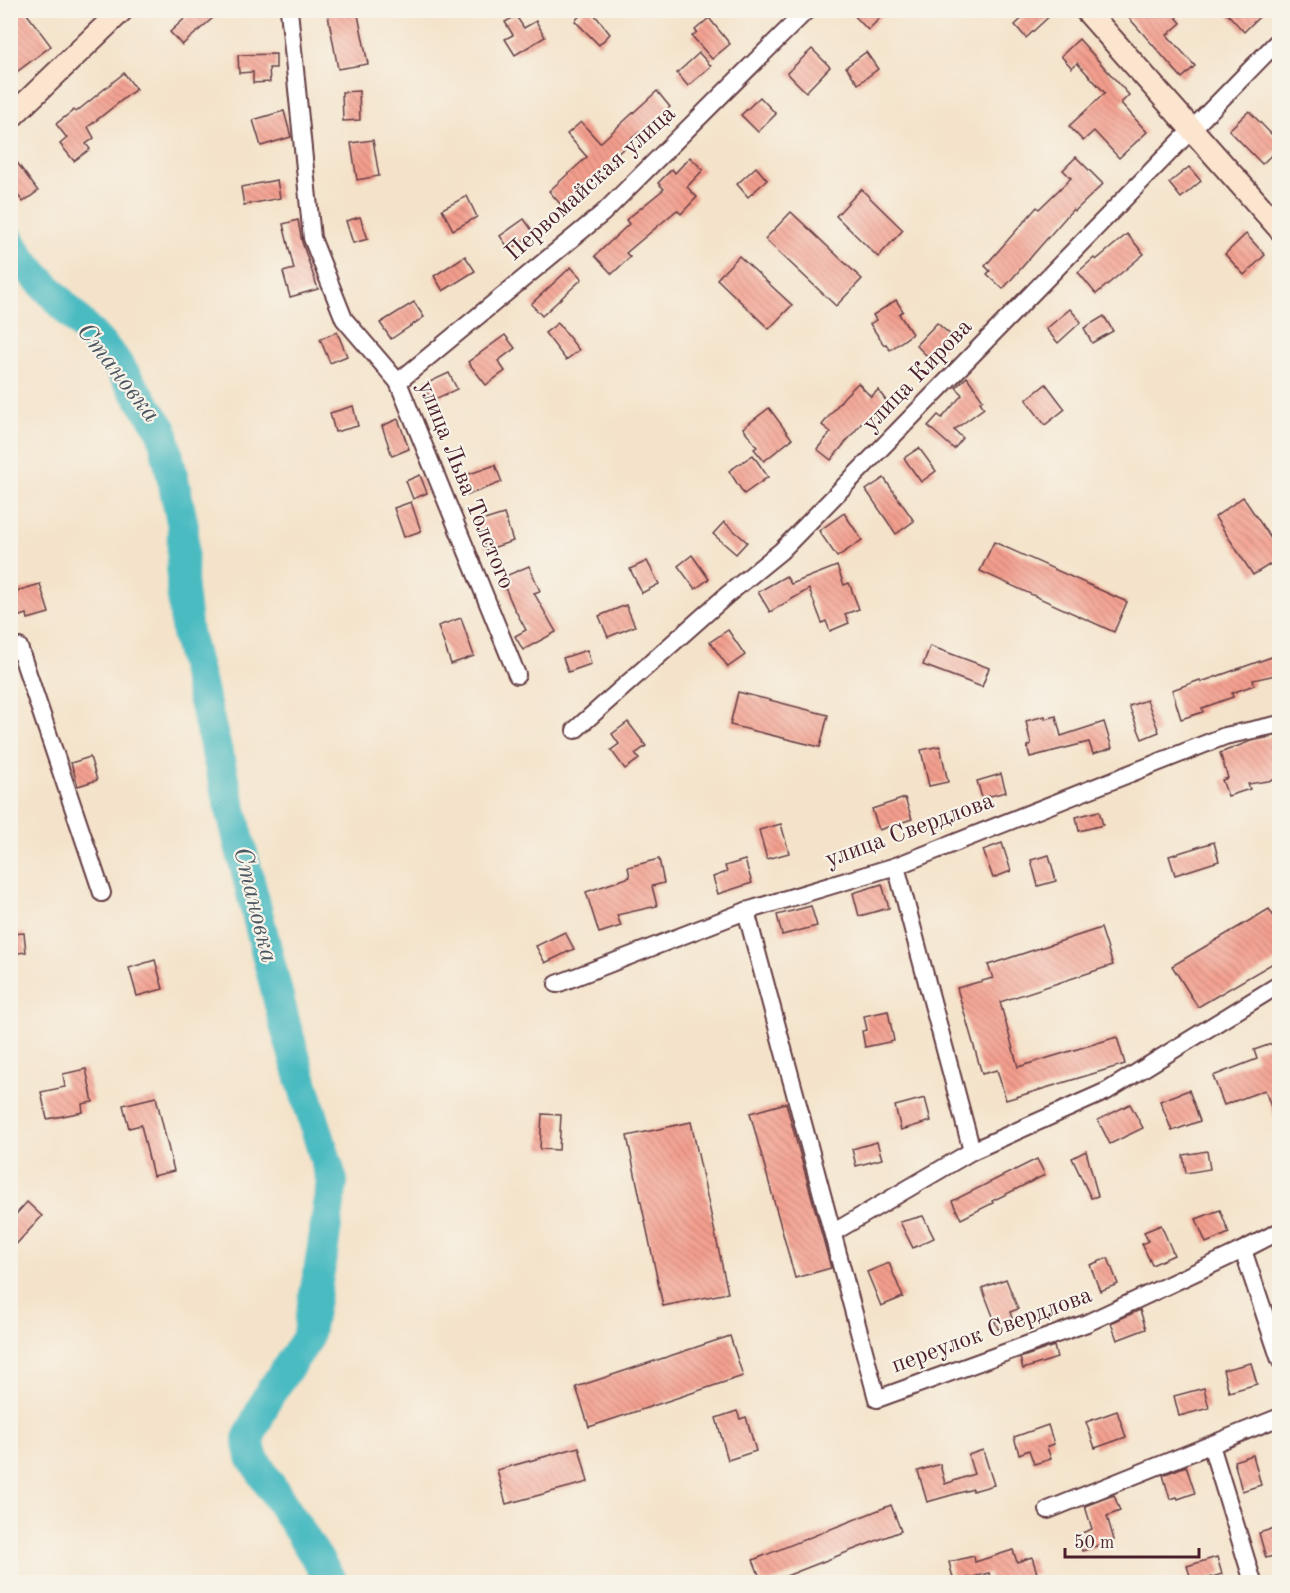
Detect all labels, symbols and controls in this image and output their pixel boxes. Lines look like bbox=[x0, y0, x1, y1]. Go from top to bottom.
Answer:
street label: Первомайская улица bbox=[501, 102, 681, 266]
street label: улица Кирова bbox=[859, 315, 978, 437]
water label: Становка bbox=[71, 318, 165, 428]
street label: улица Льва Толстого bbox=[412, 377, 518, 593]
street label: улица Свердлова bbox=[822, 789, 998, 873]
water label: Становка bbox=[228, 844, 282, 966]
street label: переулок Свердлова bbox=[889, 1284, 1096, 1378]
scale bar bbox=[1065, 1521, 1198, 1559]
text: 50 m bbox=[1074, 1534, 1114, 1552]

